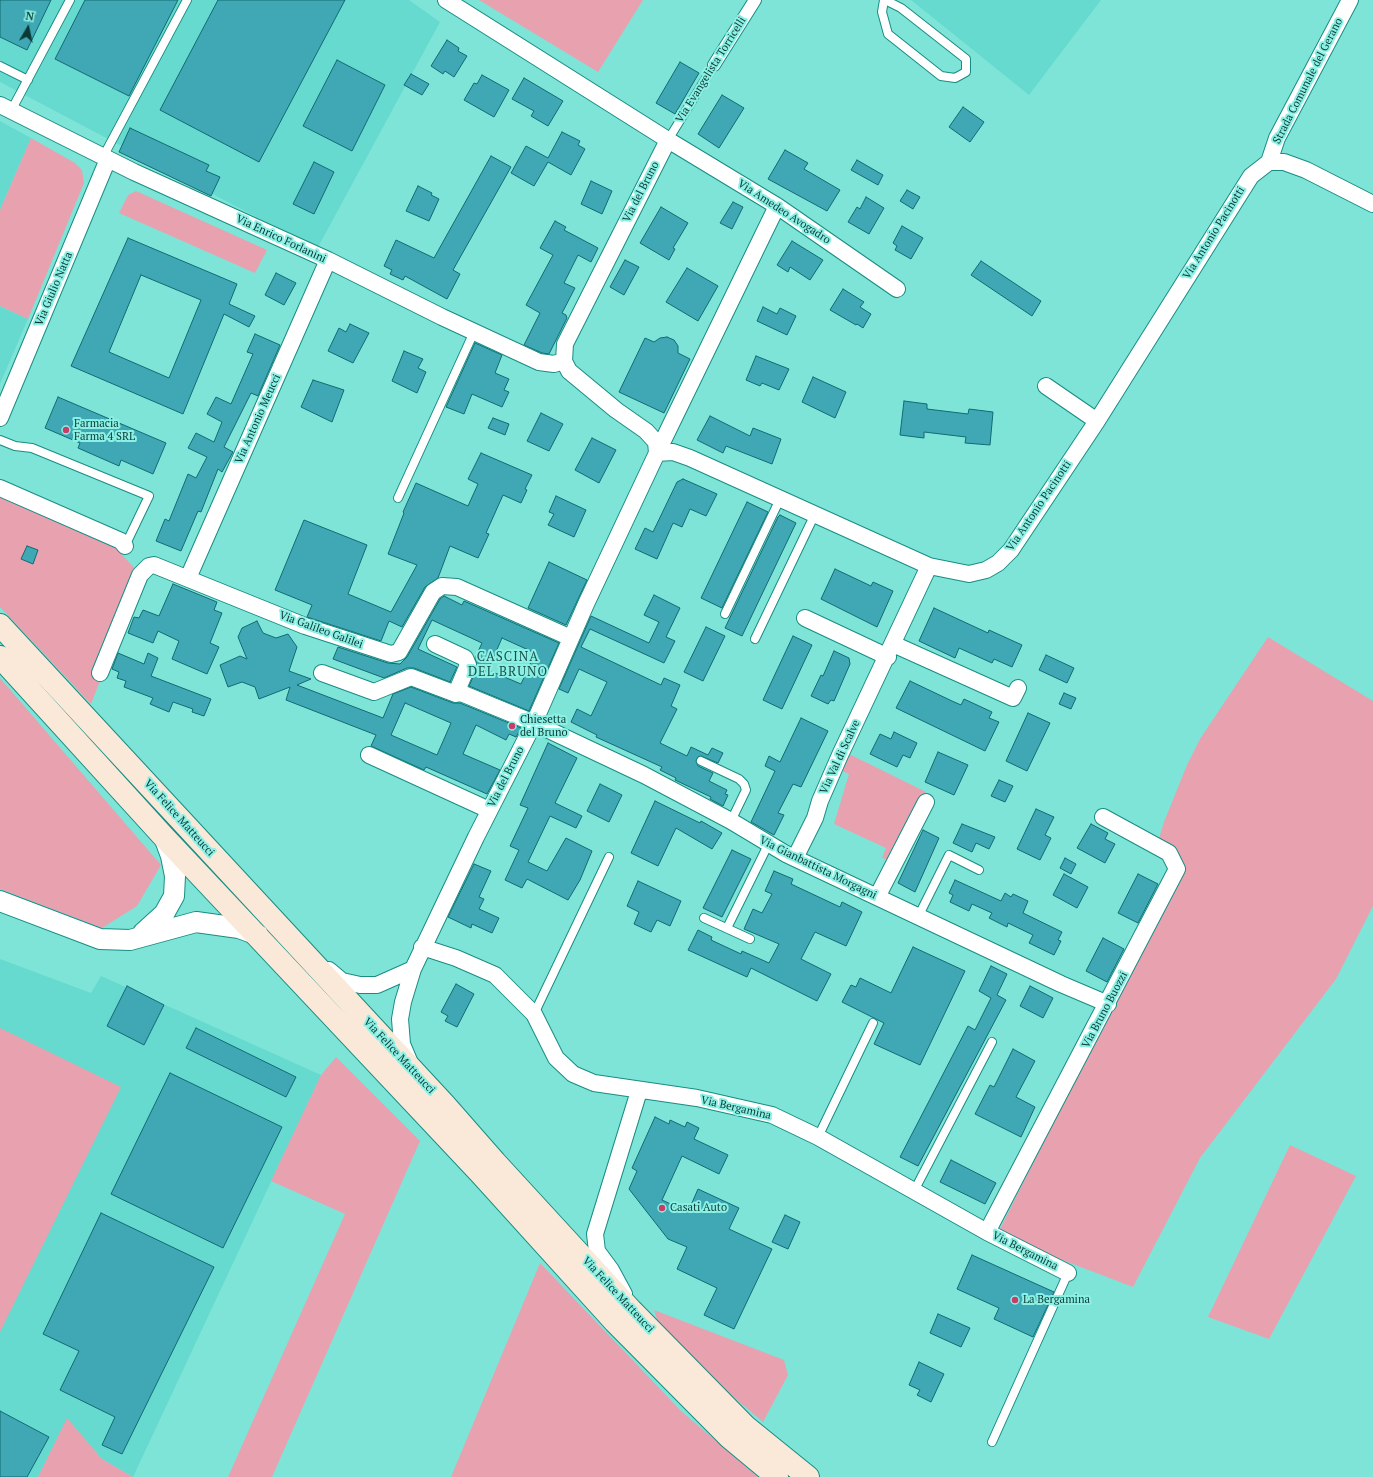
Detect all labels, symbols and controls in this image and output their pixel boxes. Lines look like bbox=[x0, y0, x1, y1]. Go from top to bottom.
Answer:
north arrow bbox=[8, 8, 48, 48]
text: N bbox=[25, 9, 35, 24]
street label: Via Evangelista Torricelli bbox=[673, 15, 749, 125]
street label: Strada Comunale del Gerano bbox=[1270, 16, 1346, 146]
street label: Via del Bruno bbox=[620, 159, 662, 225]
street label: Via Amedeo Avogadro bbox=[735, 177, 833, 247]
street label: Via Antonio Pacinotti bbox=[1180, 184, 1248, 282]
street label: Via Enrico Forlanini bbox=[234, 212, 328, 266]
street label: Via Giulio Natta bbox=[33, 250, 75, 328]
street label: Via Antonio Meucci bbox=[232, 372, 284, 466]
place label: Farmacia Farma 4 SRL bbox=[74, 417, 135, 443]
marker: Farmacia Farma 4 SRL bbox=[61, 425, 71, 435]
street label: Via Antonio Pacinotti bbox=[1004, 458, 1074, 554]
street label: Via Galileo Galilei bbox=[277, 609, 365, 651]
district label: CASCINA DEL BRUNO bbox=[468, 649, 548, 680]
place label: Chiesetta del Bruno bbox=[520, 713, 568, 739]
street label: Via Val di Scalve bbox=[817, 718, 863, 796]
marker: Chiesetta del Bruno bbox=[507, 721, 517, 731]
street label: Via del Bruno bbox=[485, 744, 527, 810]
street label: Via Felice Matteucci bbox=[141, 777, 217, 859]
street label: Via Gianbattista Morgagni bbox=[757, 834, 879, 902]
street label: Via Bruno Buozzi bbox=[1079, 970, 1131, 1050]
street label: Via Felice Matteucci bbox=[360, 1015, 438, 1097]
street label: Via Bergamina bbox=[700, 1093, 772, 1123]
place label: Casati Auto bbox=[670, 1201, 727, 1215]
marker: Casati Auto bbox=[657, 1203, 667, 1213]
street label: Via Bergamina bbox=[990, 1229, 1060, 1273]
street label: Via Felice Matteucci bbox=[579, 1254, 657, 1336]
place label: La Bergamina bbox=[1023, 1293, 1090, 1307]
marker: La Bergamina bbox=[1010, 1295, 1020, 1305]

